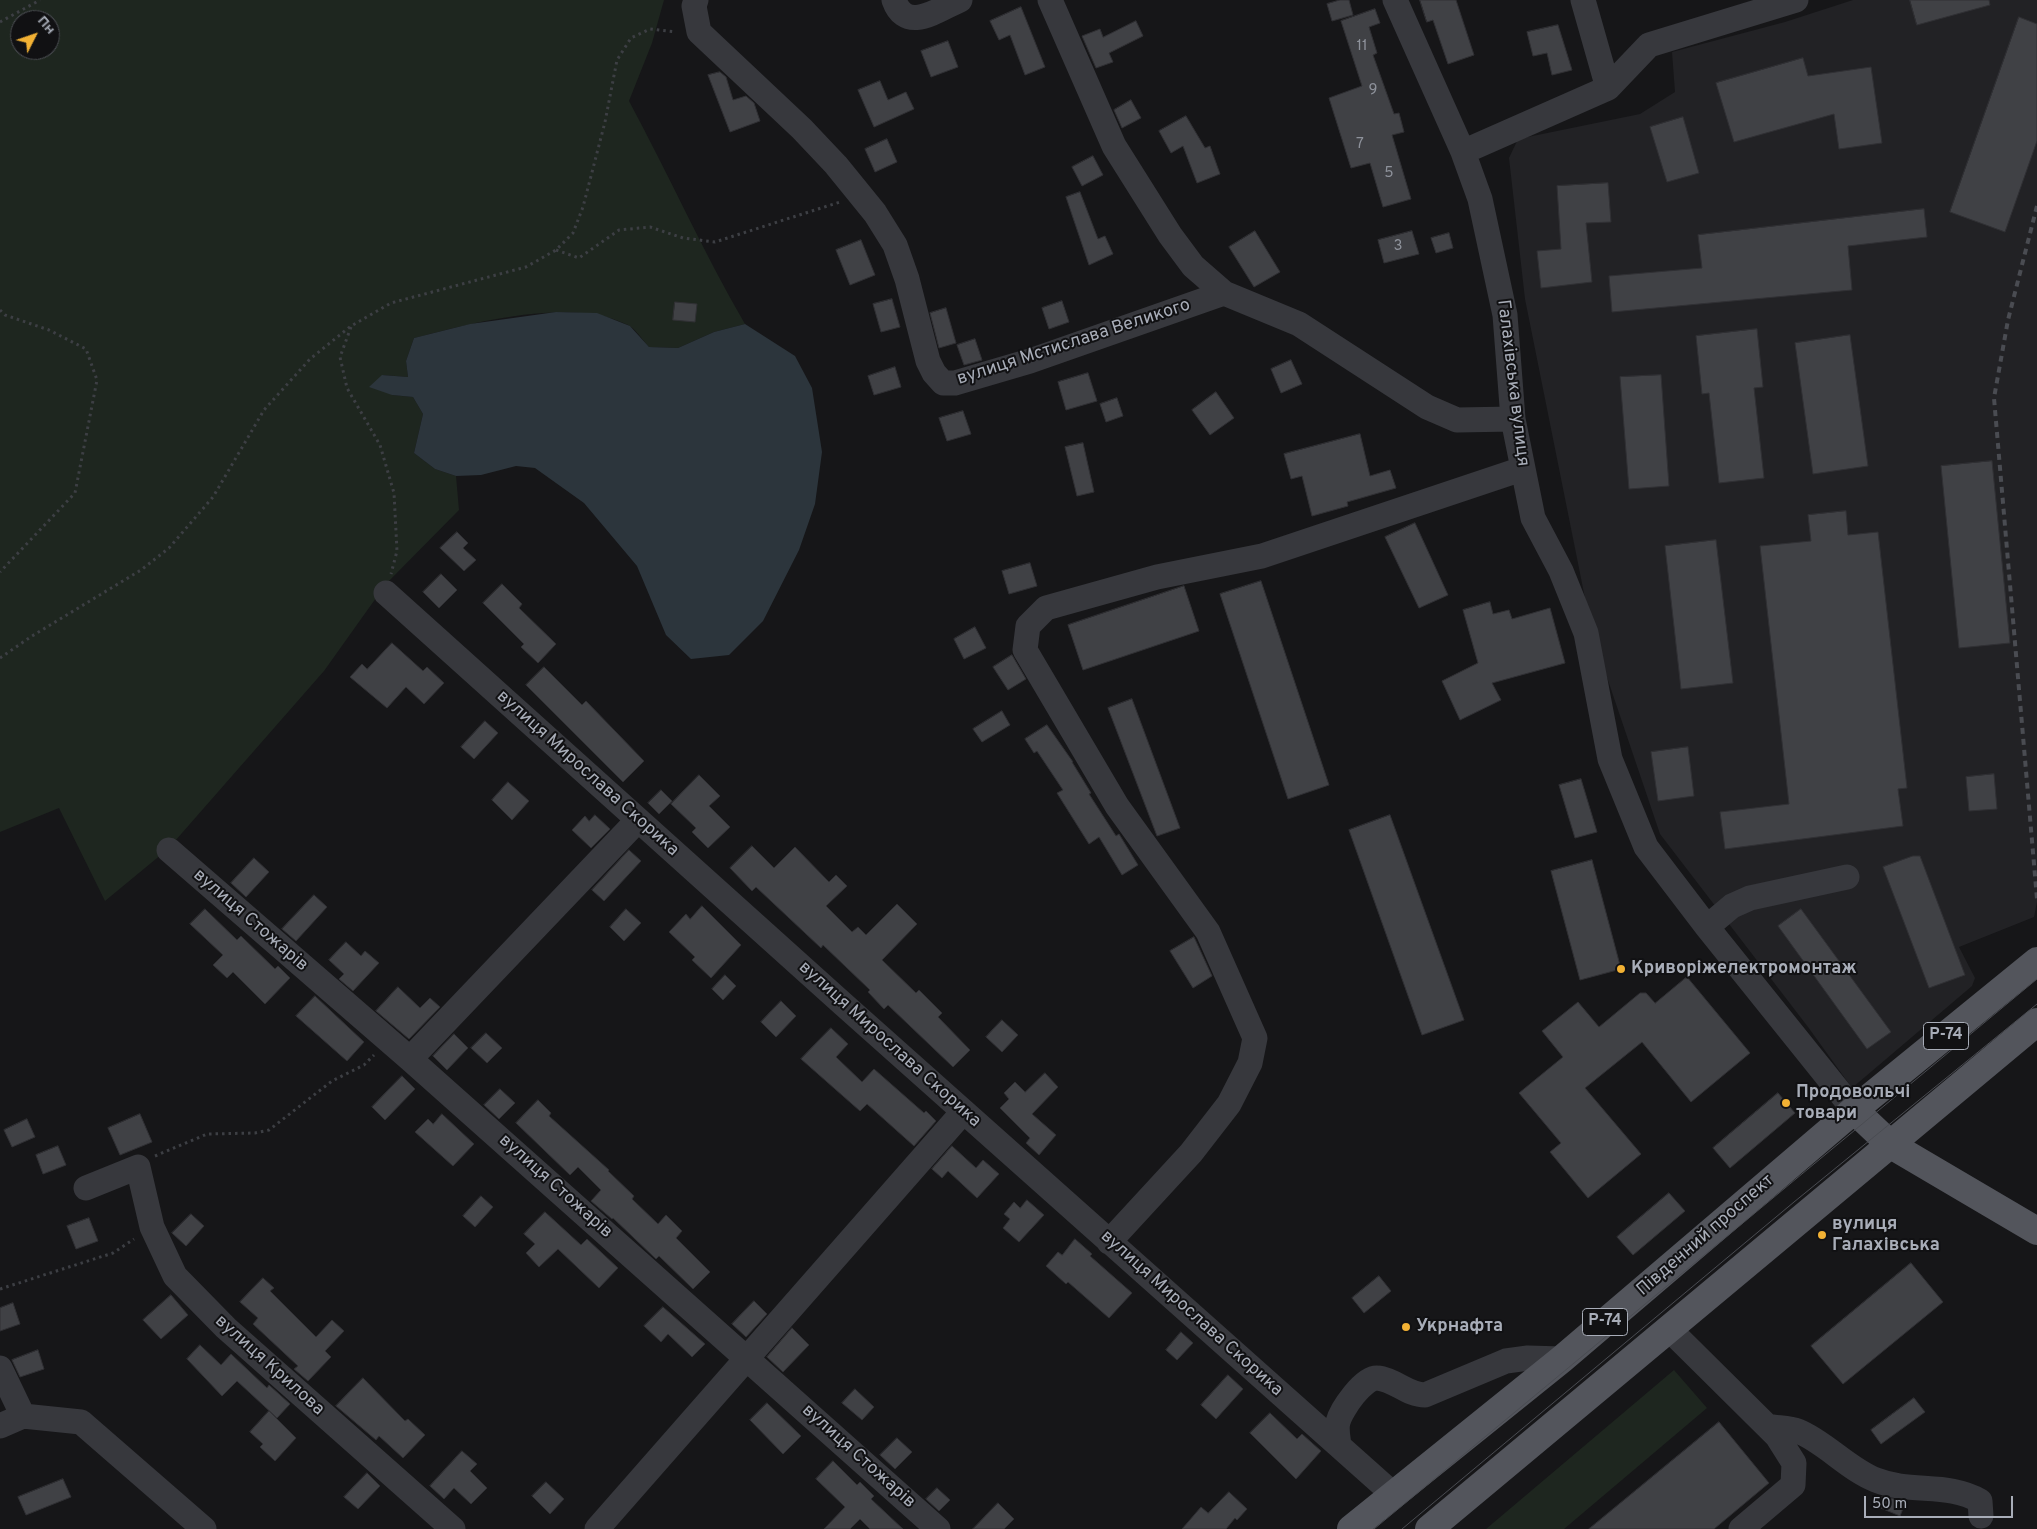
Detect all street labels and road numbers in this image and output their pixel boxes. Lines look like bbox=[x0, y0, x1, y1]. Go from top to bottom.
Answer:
street label: вулиця Мстислава Великого bbox=[955, 295, 1193, 391]
street label: Галахівська вулиця bbox=[1491, 298, 1533, 468]
street label: вулиця Мирослава Скорика bbox=[491, 686, 683, 862]
street label: вулиця Стожарів bbox=[188, 865, 312, 977]
street label: вулиця Мирослава Скорика bbox=[793, 957, 985, 1133]
road number: Р-74 bbox=[1924, 1022, 1968, 1050]
street label: вулиця Стожарів bbox=[494, 1130, 616, 1244]
street label: Південний проспект bbox=[1633, 1171, 1779, 1301]
street label: вулиця Мирослава Скорика bbox=[1095, 1226, 1287, 1402]
road number: Р-74 bbox=[1582, 1308, 1628, 1335]
street label: вулиця Крилова bbox=[210, 1311, 328, 1421]
street label: вулиця Стожарів bbox=[797, 1400, 919, 1514]

